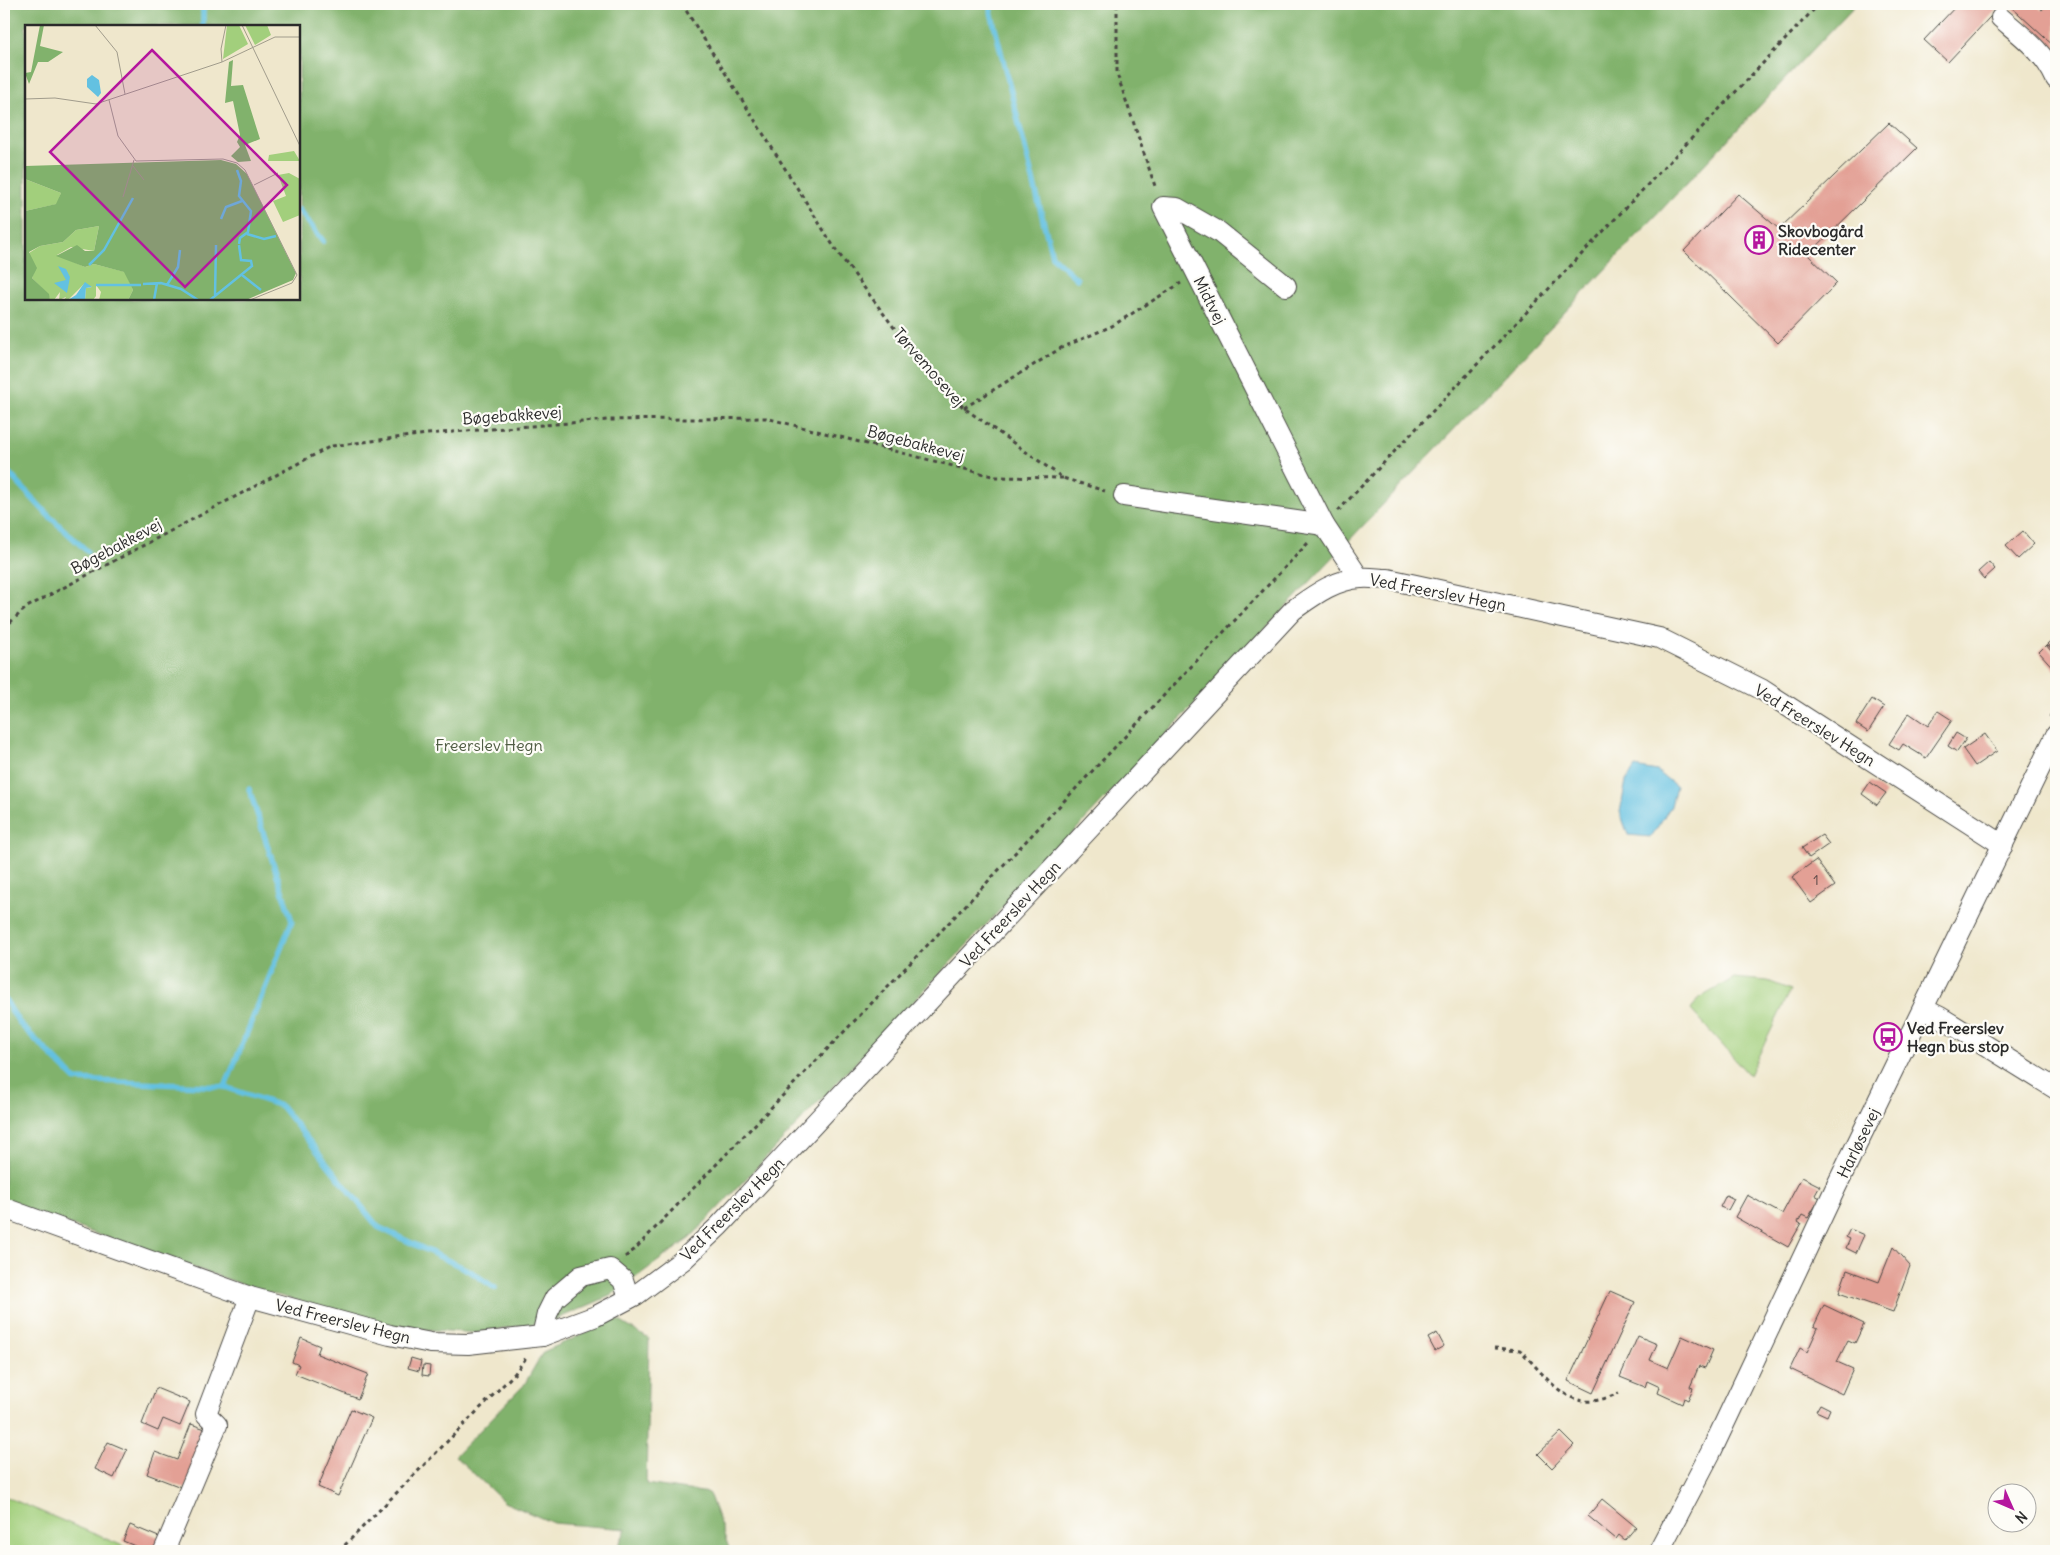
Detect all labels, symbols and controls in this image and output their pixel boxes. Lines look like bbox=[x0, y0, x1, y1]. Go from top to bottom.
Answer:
inset map bbox=[25, 25, 300, 300]
place label: Skovbogård Ridecenter bbox=[1778, 221, 1864, 259]
building icon: Skovbogård Ridecenter bbox=[1744, 225, 1774, 255]
street label: Midtvej bbox=[1189, 273, 1231, 327]
street label: Tørvemosevej bbox=[889, 323, 969, 411]
street label: Bøgebakkevej bbox=[462, 402, 562, 428]
street label: Bøgebakkevej bbox=[865, 420, 967, 466]
street label: Bøgebakkevej bbox=[67, 514, 165, 578]
street label: Ved Freerslev Hegn bbox=[1368, 569, 1508, 615]
street label: Ved Freerslev Hegn bbox=[1751, 680, 1879, 770]
park label: Freerslev Hegn bbox=[435, 735, 543, 755]
street label: Ved Freerslev Hegn bbox=[955, 856, 1065, 972]
house number: 1 bbox=[1813, 871, 1819, 889]
place label: Ved Freerslev Hegn bus stop bbox=[1907, 1018, 2009, 1057]
bus stop icon: Ved Freerslev Hegn bus stop bbox=[1873, 1022, 1903, 1052]
street label: Harløsevej bbox=[1832, 1105, 1884, 1181]
street label: Ved Freerslev Hegn bbox=[676, 1153, 788, 1265]
street label: Ved Freerslev Hegn bbox=[273, 1295, 413, 1347]
north arrow bbox=[1988, 1482, 2038, 1532]
text: N bbox=[2011, 1507, 2031, 1527]

